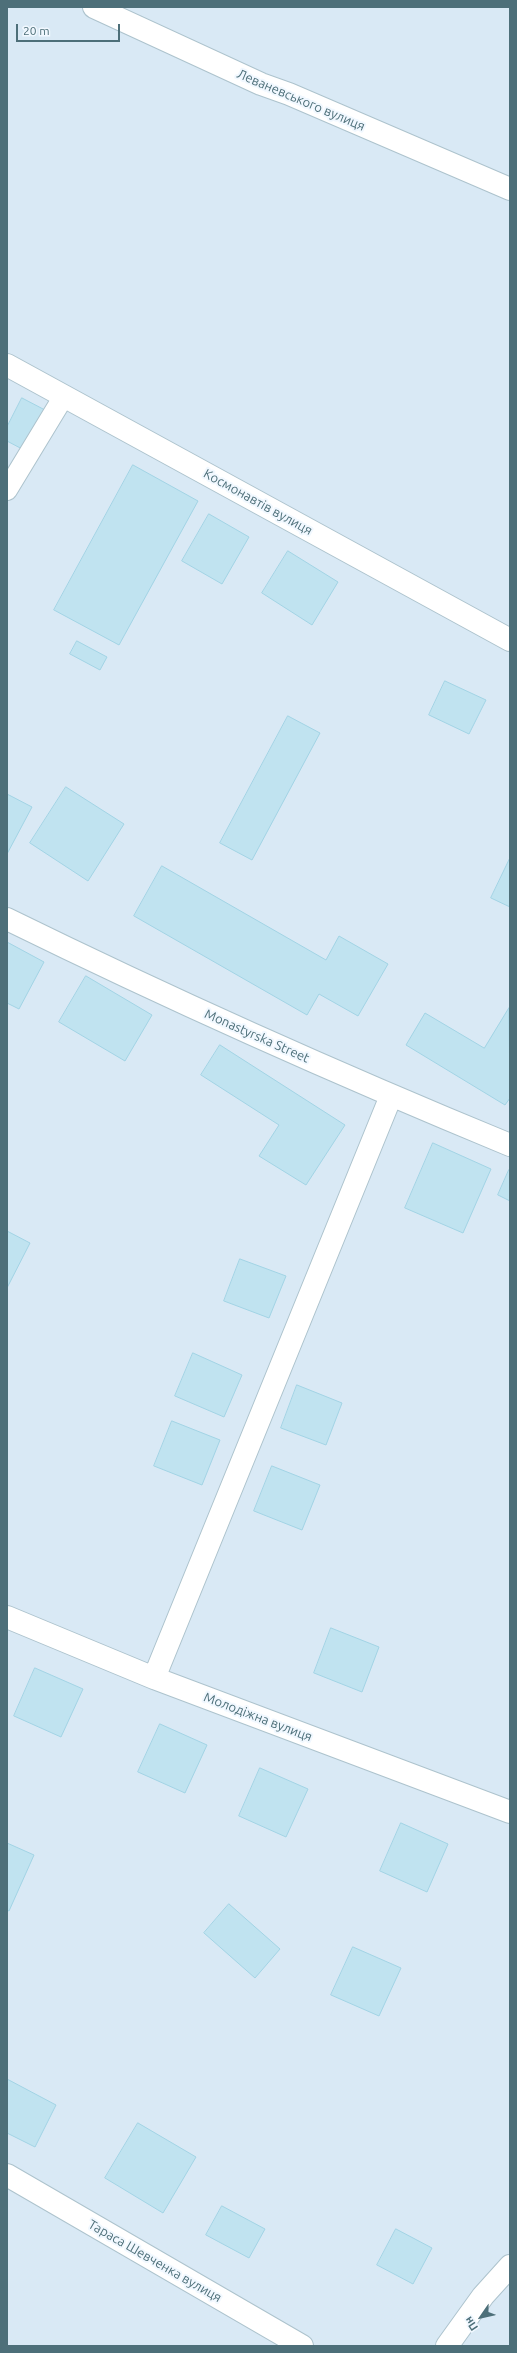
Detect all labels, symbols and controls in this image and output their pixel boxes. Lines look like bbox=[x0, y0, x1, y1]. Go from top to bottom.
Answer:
scale bar bbox=[18, 16, 122, 42]
text: 20 m bbox=[23, 24, 50, 37]
street label: Леваневського вулиця bbox=[235, 66, 367, 134]
street label: Космонавтів вулиця bbox=[201, 466, 315, 538]
street label: Monastyrska Street bbox=[202, 1006, 312, 1066]
street label: Молодіжна вулиця bbox=[202, 1689, 314, 1745]
street label: Тараса Шевченка вулиця bbox=[86, 2216, 224, 2306]
north arrow bbox=[461, 2297, 501, 2337]
text: Пн bbox=[462, 2314, 480, 2333]

